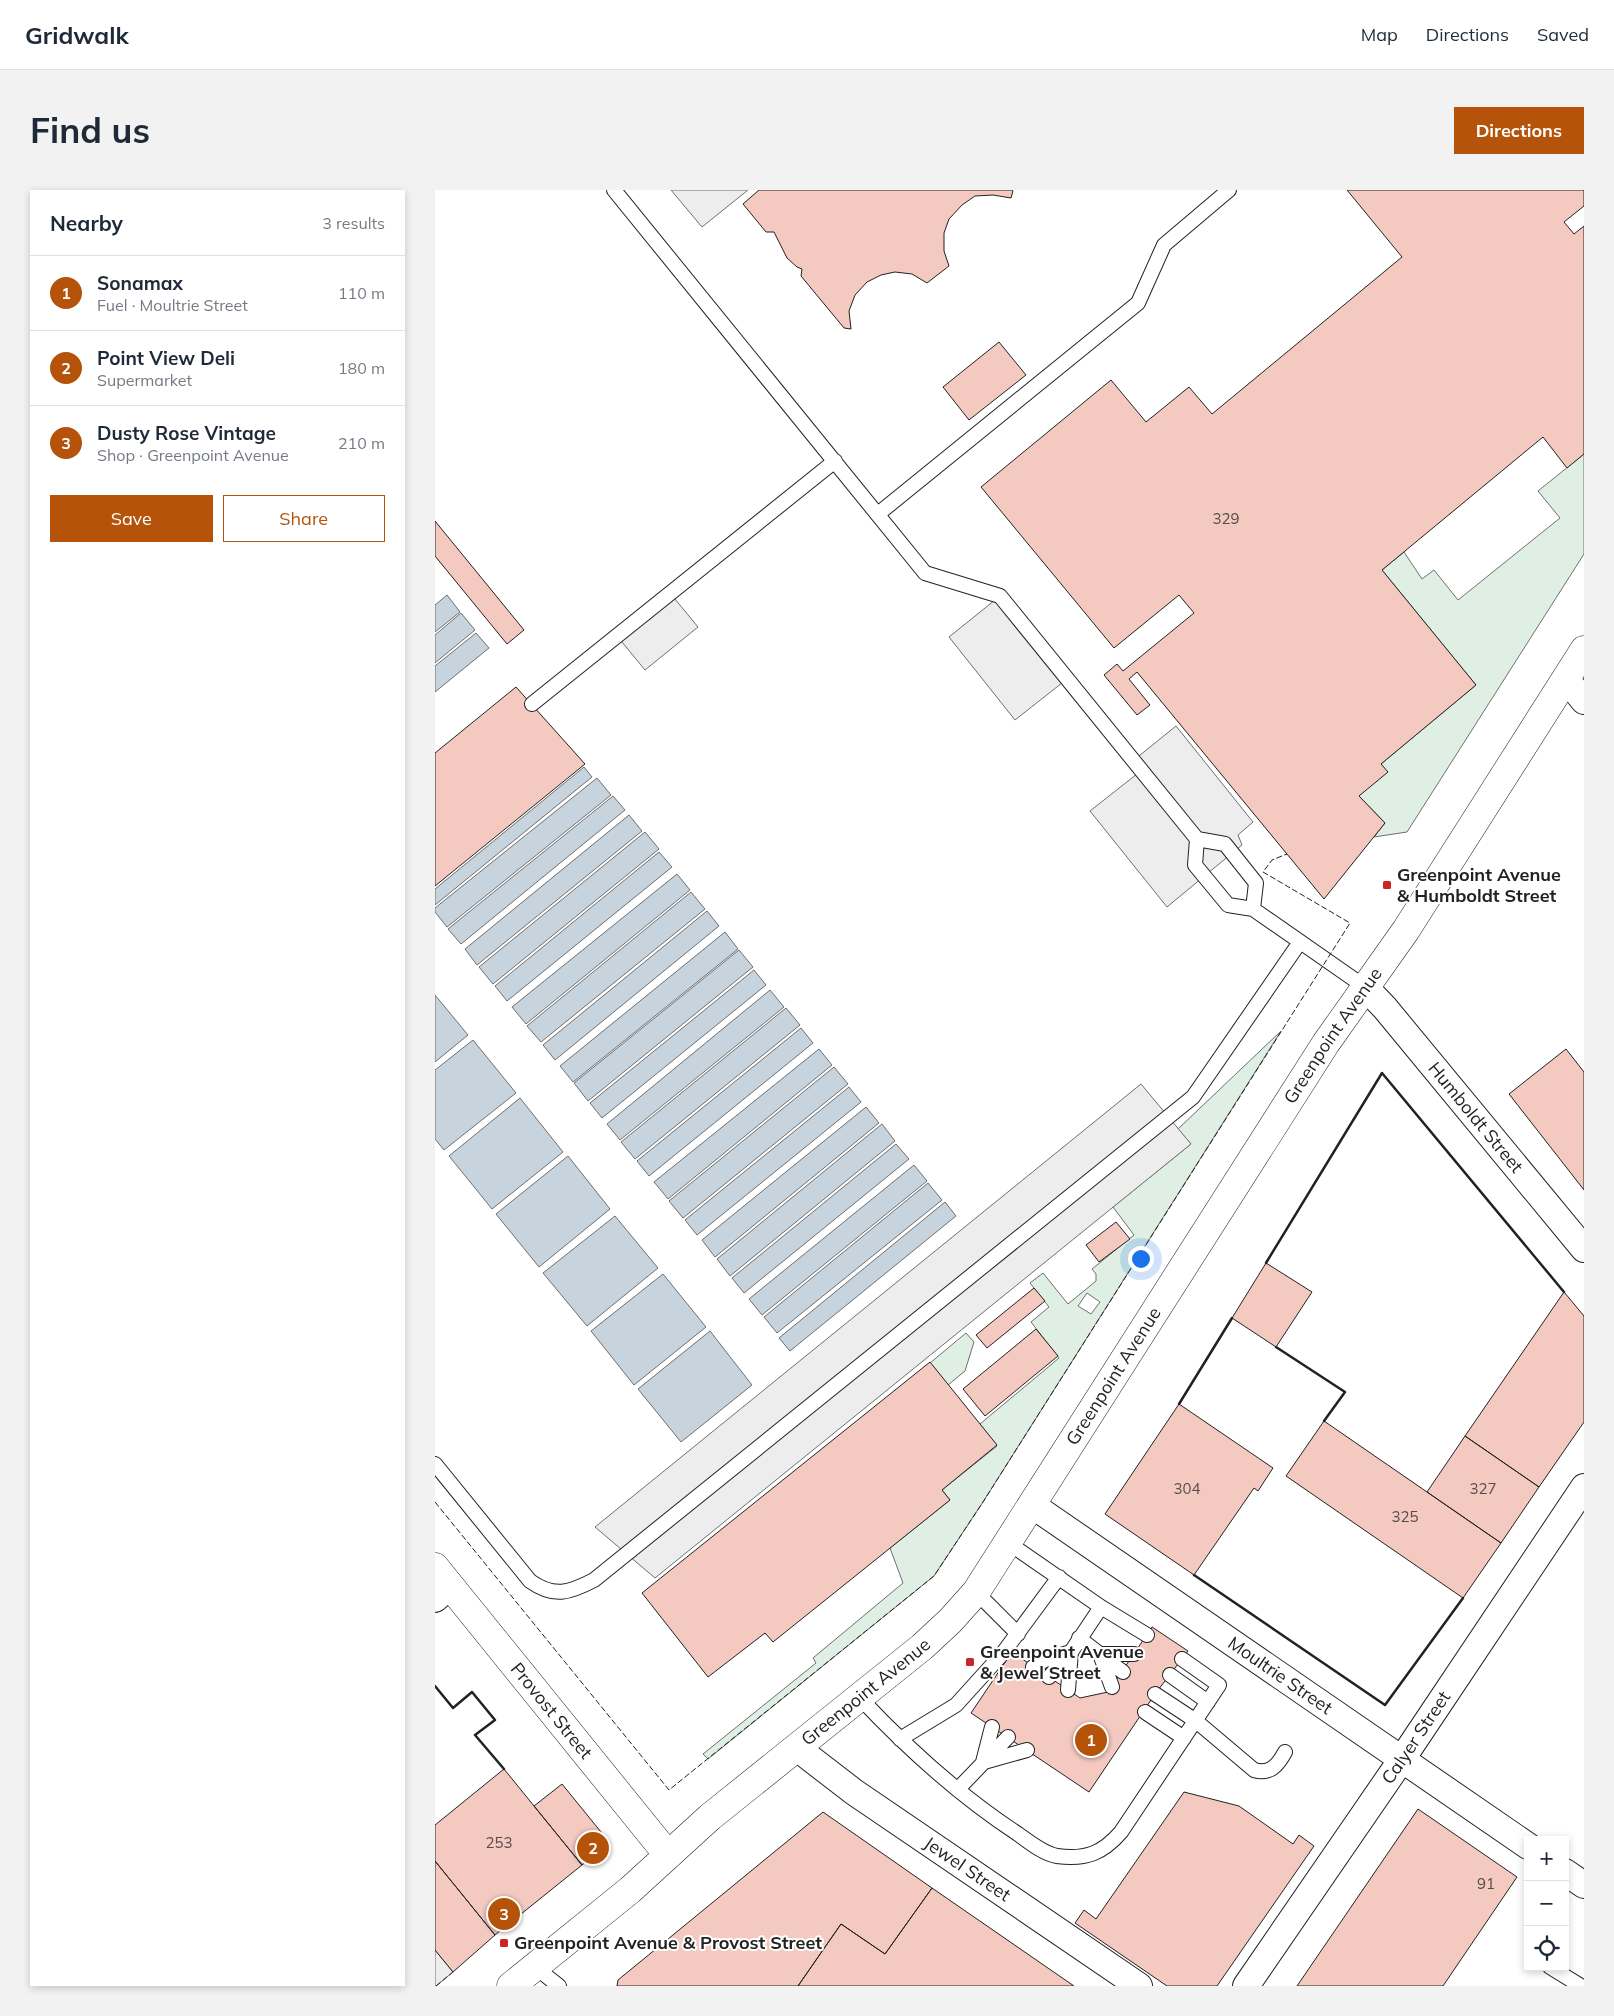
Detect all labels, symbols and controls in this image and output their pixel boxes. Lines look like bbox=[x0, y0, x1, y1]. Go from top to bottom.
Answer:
text: Gridwalk bbox=[25, 20, 129, 50]
text: Map bbox=[1361, 23, 1398, 46]
text: Directions bbox=[1426, 23, 1509, 46]
text: Saved bbox=[1537, 23, 1589, 46]
button: Directions bbox=[1454, 107, 1584, 154]
text: Find us bbox=[30, 108, 150, 152]
text: Nearby bbox=[50, 210, 123, 236]
text: 3 results bbox=[322, 213, 385, 233]
text: Sonamax bbox=[97, 271, 183, 295]
text: 1 bbox=[61, 283, 71, 303]
text: 110 m bbox=[338, 283, 385, 303]
text: Fuel · Moultrie Street bbox=[97, 295, 248, 315]
text: Point View Deli bbox=[97, 346, 235, 370]
text: 2 bbox=[61, 358, 71, 378]
text: 180 m bbox=[338, 358, 385, 378]
text: Supermarket bbox=[97, 370, 192, 390]
text: Dusty Rose Vintage bbox=[97, 421, 276, 445]
text: 3 bbox=[61, 433, 71, 453]
text: 210 m bbox=[338, 433, 385, 453]
text: Shop · Greenpoint Avenue bbox=[97, 445, 289, 465]
button: Save bbox=[50, 495, 213, 542]
button: Share bbox=[223, 495, 385, 542]
house number: 329 bbox=[1212, 509, 1240, 528]
place label: Greenpoint Avenue & Humboldt Street bbox=[1397, 863, 1561, 907]
marker: Greenpoint Avenue & Humboldt Street bbox=[1381, 879, 1393, 891]
street label: Greenpoint Avenue bbox=[1278, 963, 1387, 1108]
street label: Humboldt Street bbox=[1423, 1057, 1528, 1177]
your location bbox=[1128, 1246, 1154, 1272]
street label: Greenpoint Avenue bbox=[1061, 1303, 1166, 1449]
house number: 304 bbox=[1173, 1479, 1201, 1498]
house number: 327 bbox=[1469, 1479, 1497, 1498]
house number: 325 bbox=[1391, 1507, 1419, 1526]
street label: Moultrie Street bbox=[1224, 1631, 1337, 1719]
street label: Greenpoint Avenue bbox=[796, 1633, 935, 1750]
place label: Greenpoint Avenue & Jewel Street bbox=[980, 1640, 1144, 1684]
marker: Greenpoint Avenue & Jewel Street bbox=[964, 1656, 976, 1668]
street label: Provost Street bbox=[506, 1658, 598, 1763]
street label: Calyer Street bbox=[1376, 1686, 1455, 1788]
pin: 1 bbox=[1075, 1721, 1107, 1759]
pin: 2 bbox=[577, 1829, 609, 1867]
street label: Jewel Street bbox=[920, 1831, 1015, 1906]
house number: 253 bbox=[485, 1833, 513, 1852]
map controls bbox=[1524, 1836, 1569, 1971]
button: + bbox=[1524, 1836, 1569, 1881]
house number: 91 bbox=[1477, 1874, 1495, 1893]
button: − bbox=[1524, 1881, 1569, 1926]
pin: 3 bbox=[488, 1895, 520, 1933]
button: locate bbox=[1524, 1926, 1569, 1971]
place label: Greenpoint Avenue & Provost Street bbox=[514, 1931, 822, 1954]
marker: Greenpoint Avenue & Provost Street bbox=[498, 1937, 510, 1949]

